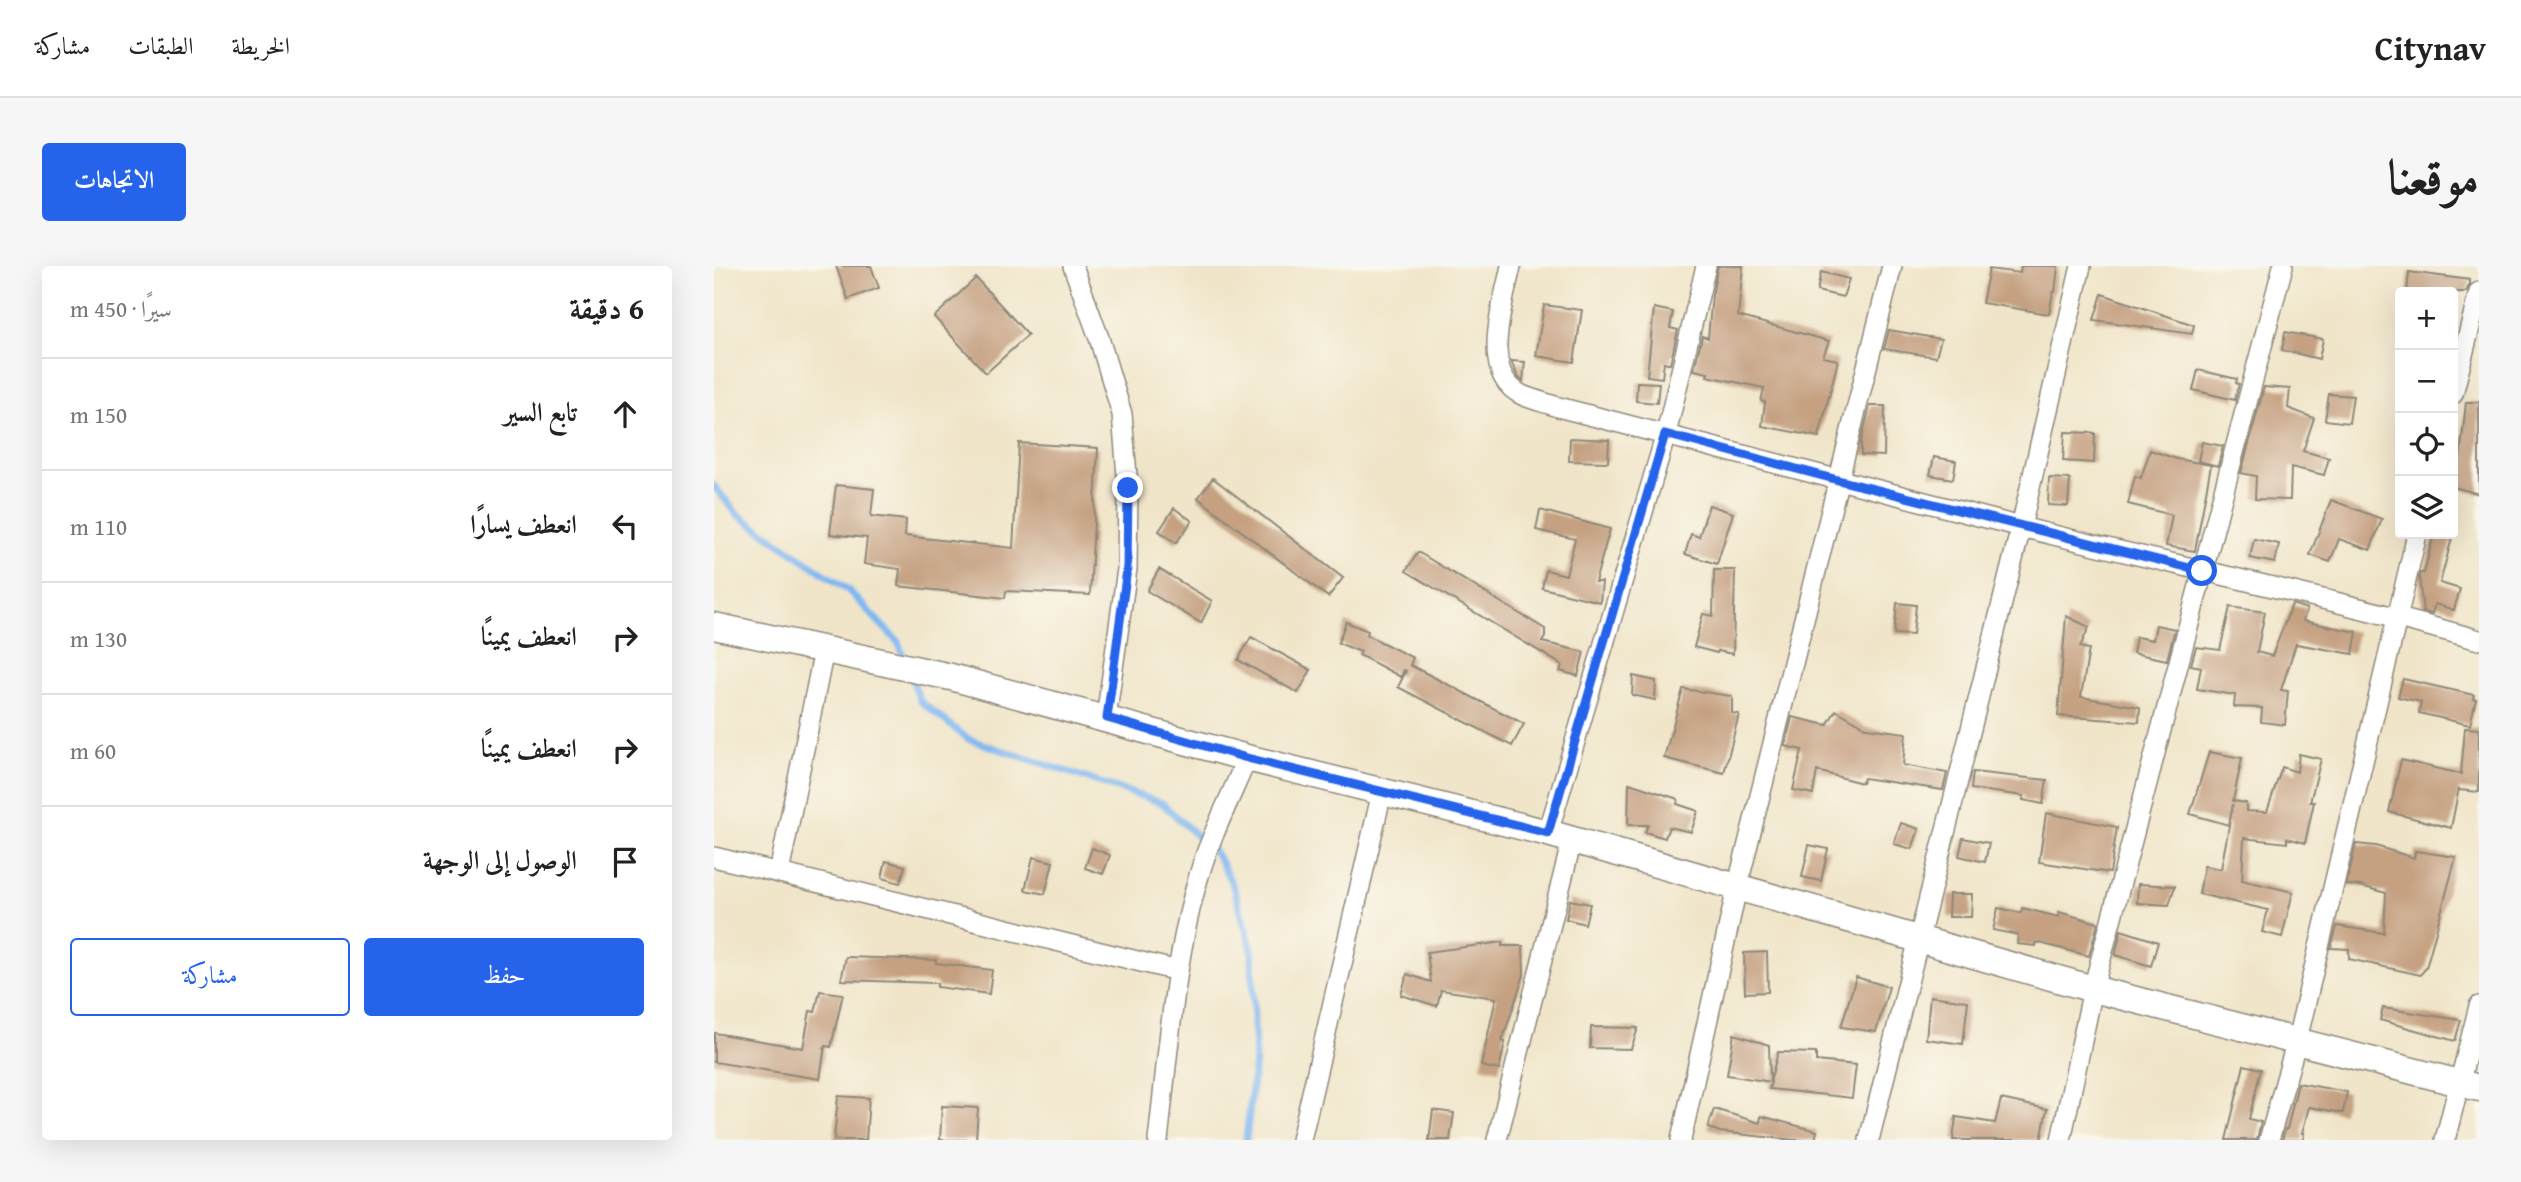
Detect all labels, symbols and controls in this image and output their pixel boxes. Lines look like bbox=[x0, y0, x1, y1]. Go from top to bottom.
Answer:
text: Citynav bbox=[2375, 24, 2486, 72]
text: مشاركة bbox=[35, 28, 90, 63]
text: الطبقات bbox=[128, 28, 194, 63]
text: الخريطة bbox=[232, 28, 290, 63]
text: موقعنا bbox=[2387, 140, 2479, 212]
button: الاتجاهات bbox=[42, 143, 186, 221]
text: 6 دقيقة bbox=[569, 286, 644, 330]
map controls bbox=[2395, 287, 2458, 539]
button: + bbox=[2395, 287, 2458, 350]
text: سيرًا · 450 m bbox=[70, 292, 172, 325]
button: − bbox=[2395, 350, 2458, 413]
text: تابع السير bbox=[503, 392, 577, 431]
icon: ahead bbox=[606, 395, 644, 433]
text: 150 m bbox=[70, 398, 127, 431]
button: locate bbox=[2395, 413, 2458, 476]
route end bbox=[1112, 472, 1143, 503]
button: layers bbox=[2395, 476, 2458, 539]
text: انعطف يسارًا bbox=[470, 504, 577, 543]
icon: left bbox=[606, 507, 644, 545]
text: 110 m bbox=[70, 510, 127, 543]
route start bbox=[2186, 555, 2217, 586]
text: انعطف يمينًا bbox=[481, 616, 577, 655]
icon: right bbox=[606, 619, 644, 657]
text: 130 m bbox=[70, 622, 127, 655]
text: انعطف يمينًا bbox=[481, 728, 577, 767]
icon: right bbox=[606, 731, 644, 769]
text: 60 m bbox=[70, 734, 116, 767]
text: الوصول إلى الوجهة bbox=[423, 840, 577, 879]
icon: arrive bbox=[606, 843, 644, 881]
button: مشاركة bbox=[70, 938, 350, 1016]
button: حفظ bbox=[364, 938, 644, 1016]

